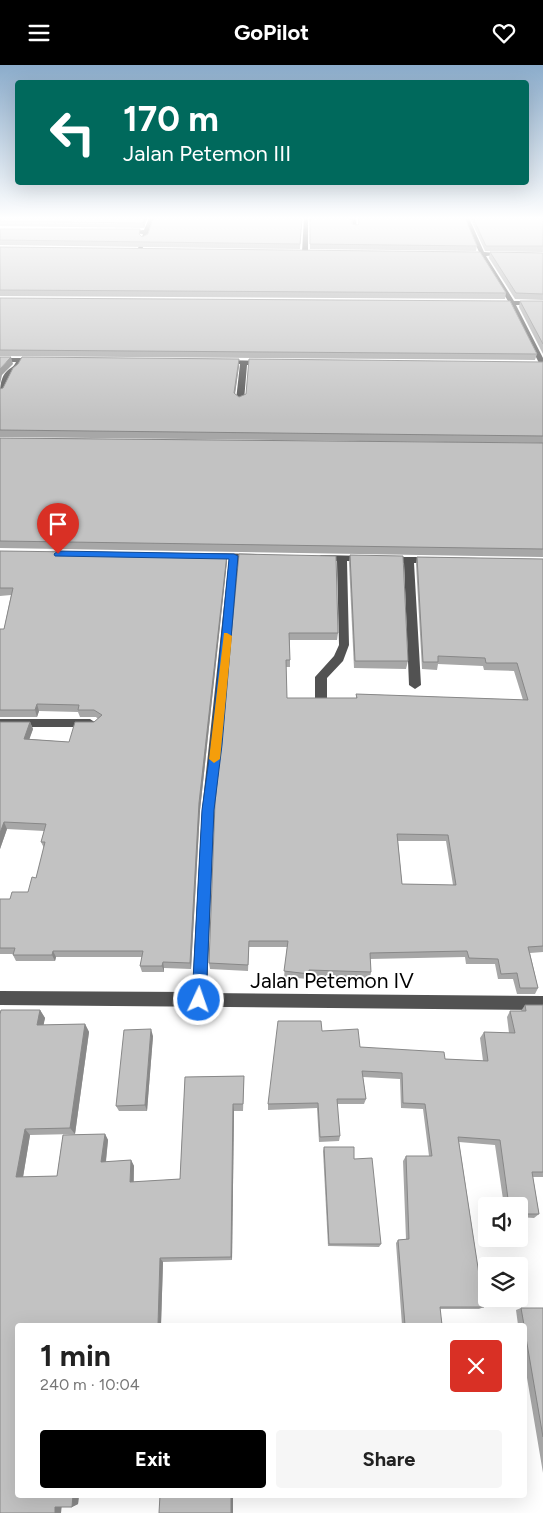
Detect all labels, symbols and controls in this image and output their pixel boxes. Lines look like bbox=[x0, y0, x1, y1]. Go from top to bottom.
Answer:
icon: menu bbox=[25, 19, 53, 47]
text: GoPilot bbox=[234, 19, 309, 46]
icon: heart bbox=[490, 19, 518, 47]
text: 170 m bbox=[123, 98, 219, 140]
icon: left bbox=[40, 100, 105, 165]
text: Jalan Petemon III bbox=[123, 140, 291, 167]
pin bbox=[37, 503, 79, 554]
icon: arrive bbox=[44, 510, 72, 538]
street label: Jalan Petemon IV bbox=[250, 968, 414, 993]
position arrow bbox=[172, 973, 224, 1025]
map controls bbox=[478, 1197, 528, 1307]
button: sound bbox=[478, 1197, 528, 1247]
button: layers bbox=[478, 1257, 528, 1307]
text: 1 min bbox=[40, 1337, 111, 1374]
button: close bbox=[450, 1340, 502, 1392]
text: 240 m · 10:04 bbox=[40, 1375, 140, 1394]
button: Exit bbox=[40, 1430, 266, 1488]
button: Share bbox=[276, 1430, 502, 1488]

